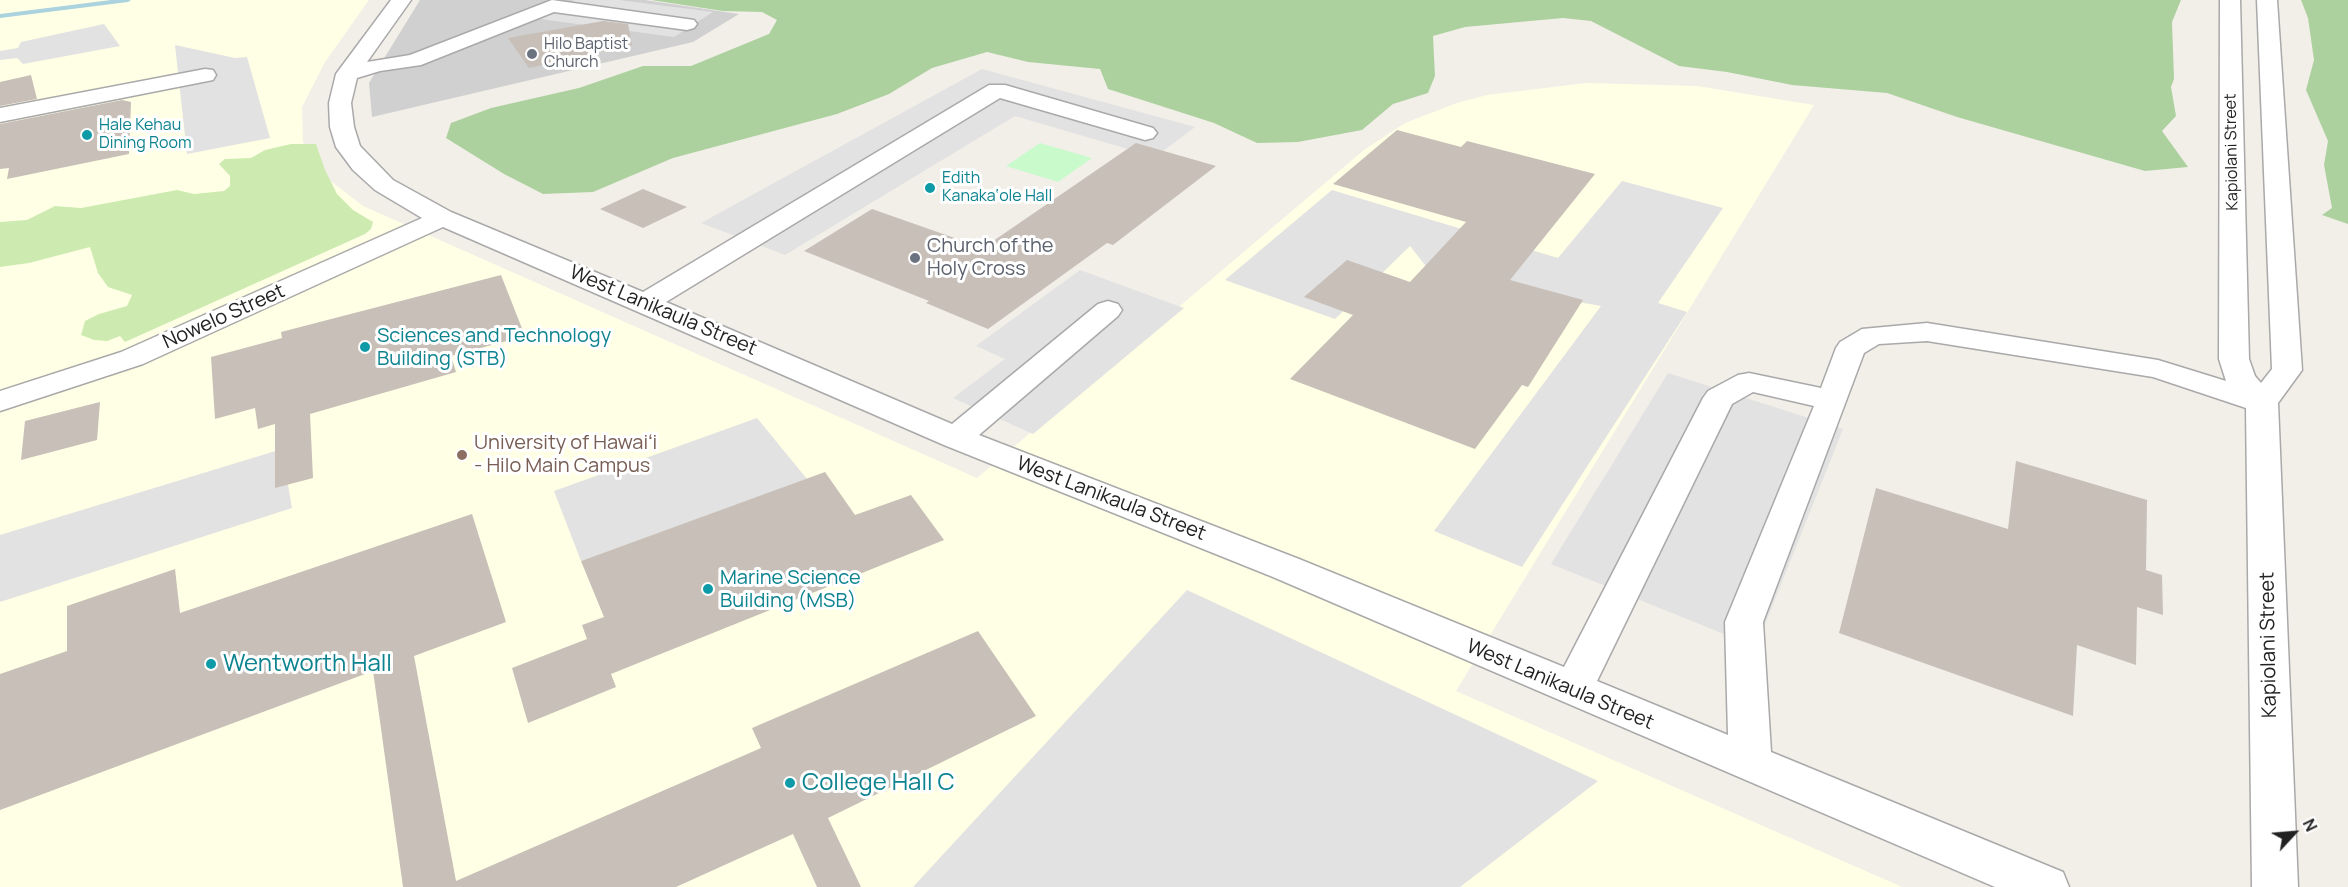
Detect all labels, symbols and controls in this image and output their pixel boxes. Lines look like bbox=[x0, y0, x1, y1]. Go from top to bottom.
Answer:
place label: Hilo Baptist Church bbox=[544, 35, 628, 73]
marker: Hilo Baptist Church bbox=[525, 47, 539, 61]
street label: Kapiolani Street bbox=[2221, 93, 2243, 211]
place label: Hale Kehau Dining Room bbox=[99, 116, 191, 154]
marker: Hale Kehau Dining Room bbox=[80, 128, 94, 142]
place label: Edith Kanaka‘ole Hall bbox=[942, 169, 1052, 207]
marker: Edith Kanaka‘ole Hall bbox=[923, 181, 937, 195]
place label: Church of the Holy Cross bbox=[927, 234, 1054, 281]
marker: Church of the Holy Cross bbox=[908, 251, 922, 265]
street label: West Lanikaula Street bbox=[566, 261, 760, 361]
street label: Nowelo Street bbox=[159, 279, 289, 355]
place label: Sciences and Technology Building (STB) bbox=[377, 324, 611, 371]
marker: Sciences and Technology Building (STB) bbox=[358, 340, 372, 354]
place label: University of Hawaiʻi - Hilo Main Campus bbox=[474, 431, 657, 478]
marker: University of Hawaiʻi - Hilo Main Campus bbox=[455, 448, 469, 462]
street label: West Lanikaula Street bbox=[1013, 452, 1209, 546]
place label: Marine Science Building (MSB) bbox=[720, 566, 861, 613]
street label: Kapiolani Street bbox=[2256, 572, 2282, 718]
marker: Marine Science Building (MSB) bbox=[701, 582, 715, 596]
street label: West Lanikaula Street bbox=[1463, 635, 1657, 735]
place label: Wentworth Hall bbox=[223, 650, 392, 678]
marker: Wentworth Hall bbox=[204, 657, 218, 671]
place label: College Hall C bbox=[802, 769, 955, 797]
marker: College Hall C bbox=[783, 776, 797, 790]
north arrow bbox=[2264, 803, 2324, 863]
text: N bbox=[2298, 815, 2323, 835]

